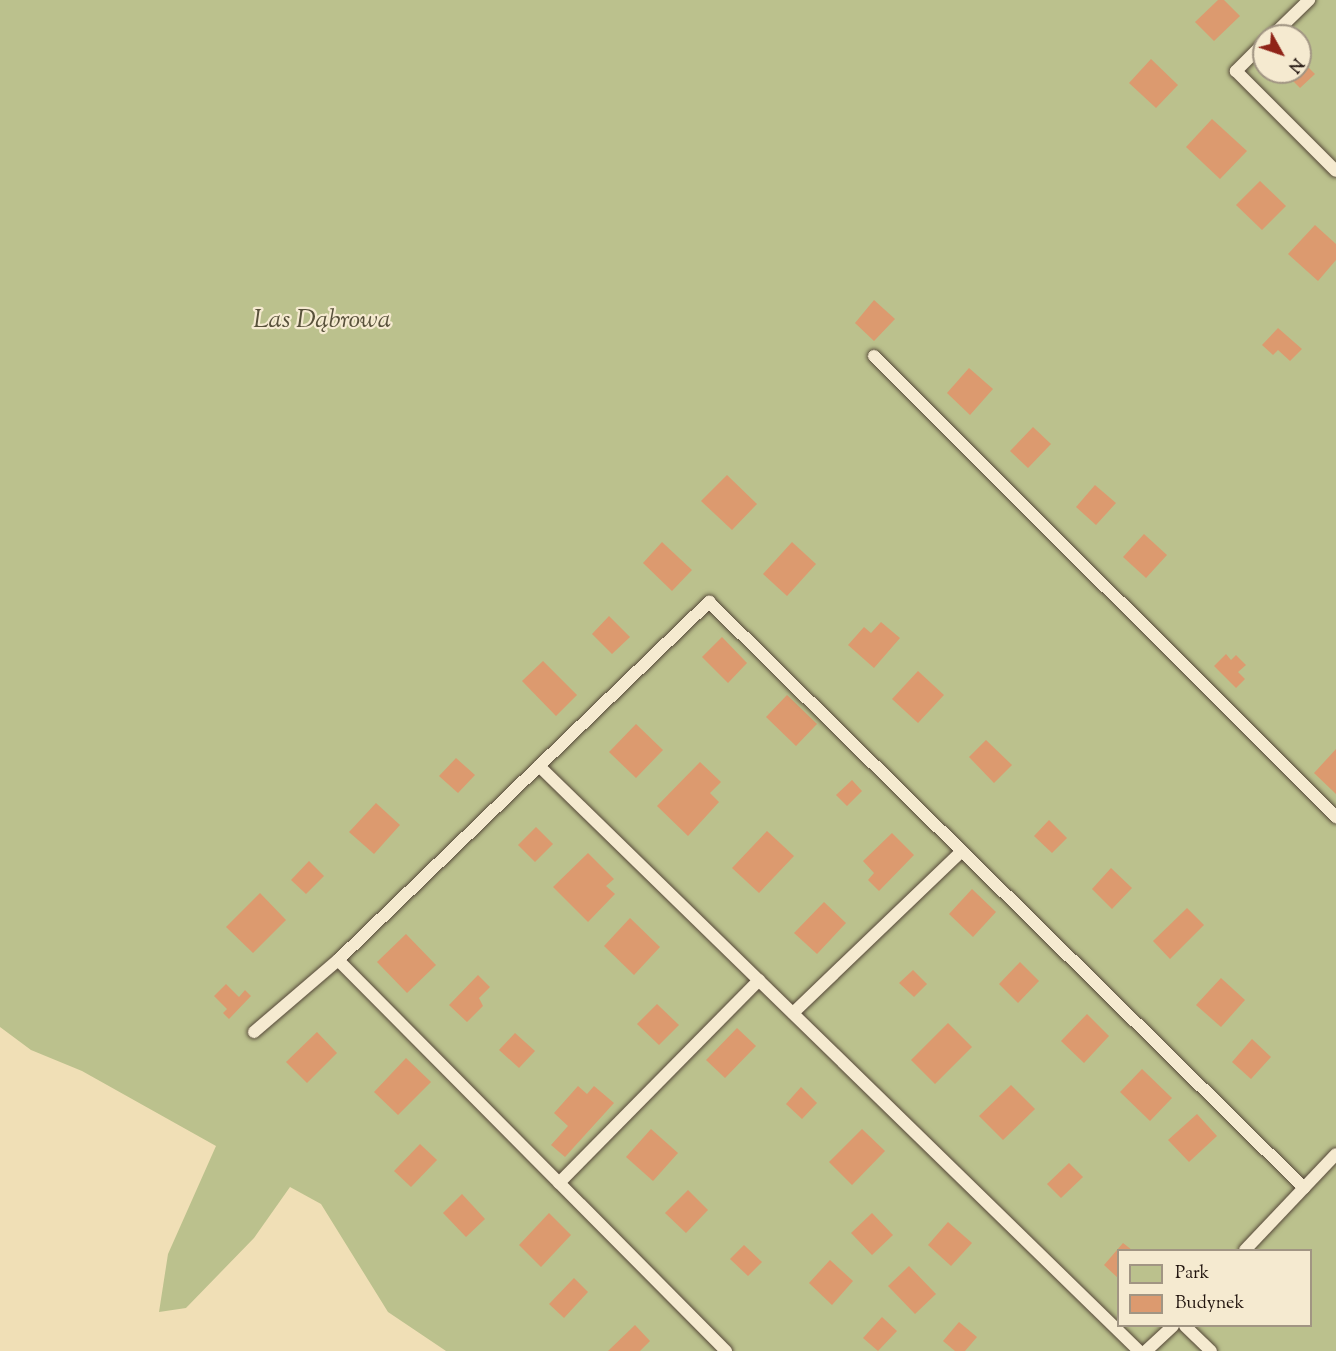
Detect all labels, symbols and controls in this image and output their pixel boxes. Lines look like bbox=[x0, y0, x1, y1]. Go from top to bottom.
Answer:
north arrow bbox=[1252, 24, 1312, 84]
text: N bbox=[1282, 52, 1308, 77]
park label: Las Dąbrowa bbox=[253, 305, 391, 337]
legend bbox=[1117, 1249, 1312, 1327]
text: Park bbox=[1175, 1261, 1209, 1287]
text: Budynek bbox=[1175, 1291, 1244, 1317]

